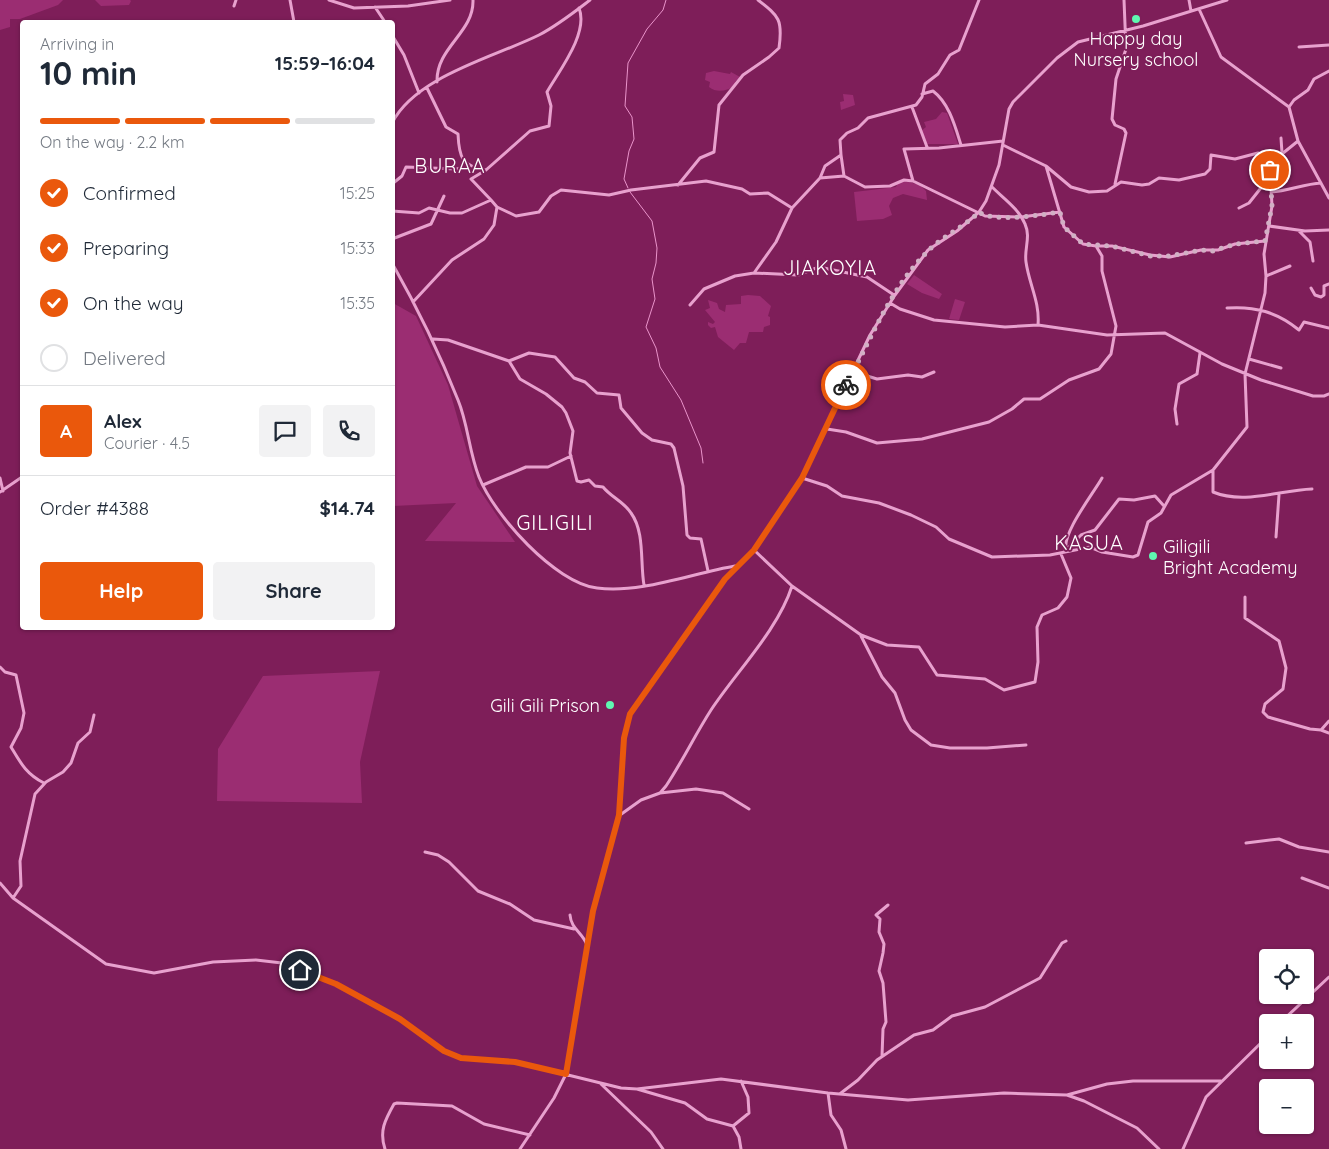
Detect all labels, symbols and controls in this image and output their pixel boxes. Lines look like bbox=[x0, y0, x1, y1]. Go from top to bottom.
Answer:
marker: Happy day Nursery school bbox=[1130, 13, 1142, 25]
place label: Happy day Nursery school bbox=[1074, 27, 1198, 71]
text: Arriving in bbox=[40, 34, 114, 54]
text: 15:59–16:04 bbox=[275, 51, 375, 75]
text: 10 min bbox=[40, 53, 137, 93]
text: On the way · 2.2 km bbox=[40, 132, 185, 152]
pin bbox=[1249, 149, 1291, 191]
district label: BURAA bbox=[414, 153, 486, 178]
icon: bag bbox=[1256, 156, 1284, 184]
icon: check bbox=[40, 179, 68, 207]
text: Confirmed bbox=[83, 181, 176, 205]
text: 15:25 bbox=[340, 183, 375, 203]
icon: check bbox=[40, 234, 68, 262]
text: Preparing bbox=[83, 236, 169, 260]
text: 15:33 bbox=[341, 238, 375, 258]
district label: JIAKOYIA bbox=[783, 255, 877, 280]
icon: check bbox=[40, 289, 68, 317]
text: On the way bbox=[83, 291, 184, 315]
text: 15:35 bbox=[340, 293, 375, 313]
text: Delivered bbox=[83, 346, 166, 370]
courier bbox=[821, 360, 871, 410]
icon: bike bbox=[832, 371, 860, 399]
button: chat bbox=[259, 405, 311, 457]
button: phone bbox=[323, 405, 375, 457]
text: Alex bbox=[104, 409, 142, 433]
text: A bbox=[60, 419, 72, 443]
text: Courier · 4.5 bbox=[104, 433, 190, 453]
text: Order #4388 bbox=[40, 496, 149, 520]
text: $14.74 bbox=[320, 496, 375, 520]
district label: GILIGILI bbox=[516, 510, 594, 535]
district label: KASUA bbox=[1054, 530, 1124, 555]
place label: Giligili Bright Academy bbox=[1163, 535, 1297, 579]
marker: Giligili Bright Academy bbox=[1147, 550, 1159, 562]
button: Help bbox=[40, 562, 203, 620]
button: Share bbox=[213, 562, 375, 620]
place label: Gili Gili Prison bbox=[490, 694, 600, 717]
marker: Gili Gili Prison bbox=[604, 699, 616, 711]
pin bbox=[279, 949, 321, 991]
map controls bbox=[1259, 949, 1314, 1134]
button: locate bbox=[1259, 949, 1314, 1004]
icon: home bbox=[286, 956, 314, 984]
button: + bbox=[1259, 1014, 1314, 1069]
button: − bbox=[1259, 1079, 1314, 1134]

